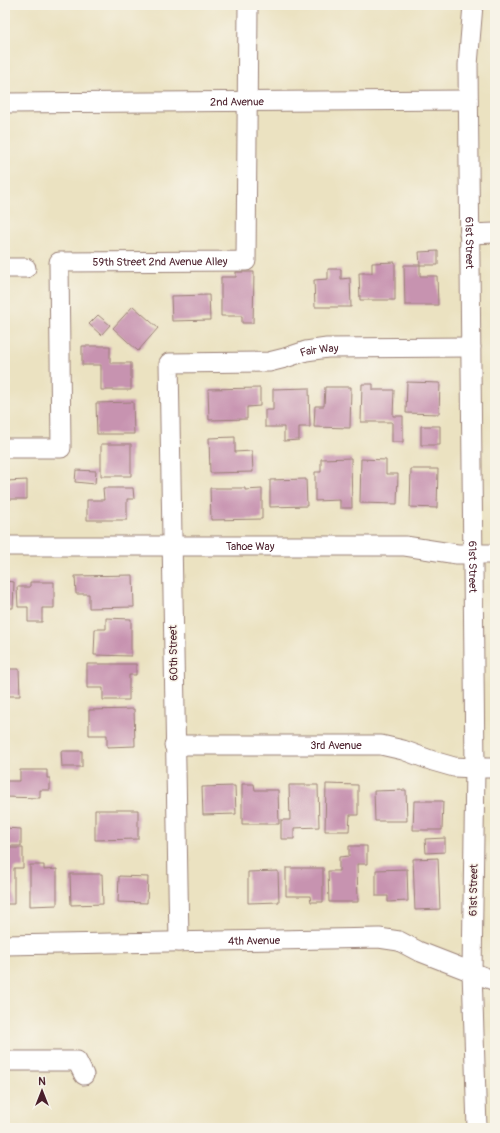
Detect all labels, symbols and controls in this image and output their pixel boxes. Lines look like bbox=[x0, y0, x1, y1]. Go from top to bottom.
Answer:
street label: 2nd Avenue bbox=[210, 95, 265, 109]
street label: 61st Street bbox=[463, 217, 476, 270]
street label: 59th Street 2nd Avenue Alley bbox=[93, 255, 228, 269]
street label: Fair Way bbox=[298, 342, 339, 360]
street label: Tahoe Way bbox=[226, 540, 275, 553]
street label: 61st Street bbox=[466, 541, 479, 594]
street label: 60th Street bbox=[167, 624, 180, 681]
street label: 3rd Avenue bbox=[310, 739, 362, 752]
street label: 61st Street bbox=[467, 863, 480, 916]
street label: 4th Avenue bbox=[228, 934, 281, 948]
north arrow bbox=[22, 1071, 62, 1111]
text: N bbox=[38, 1075, 46, 1088]

